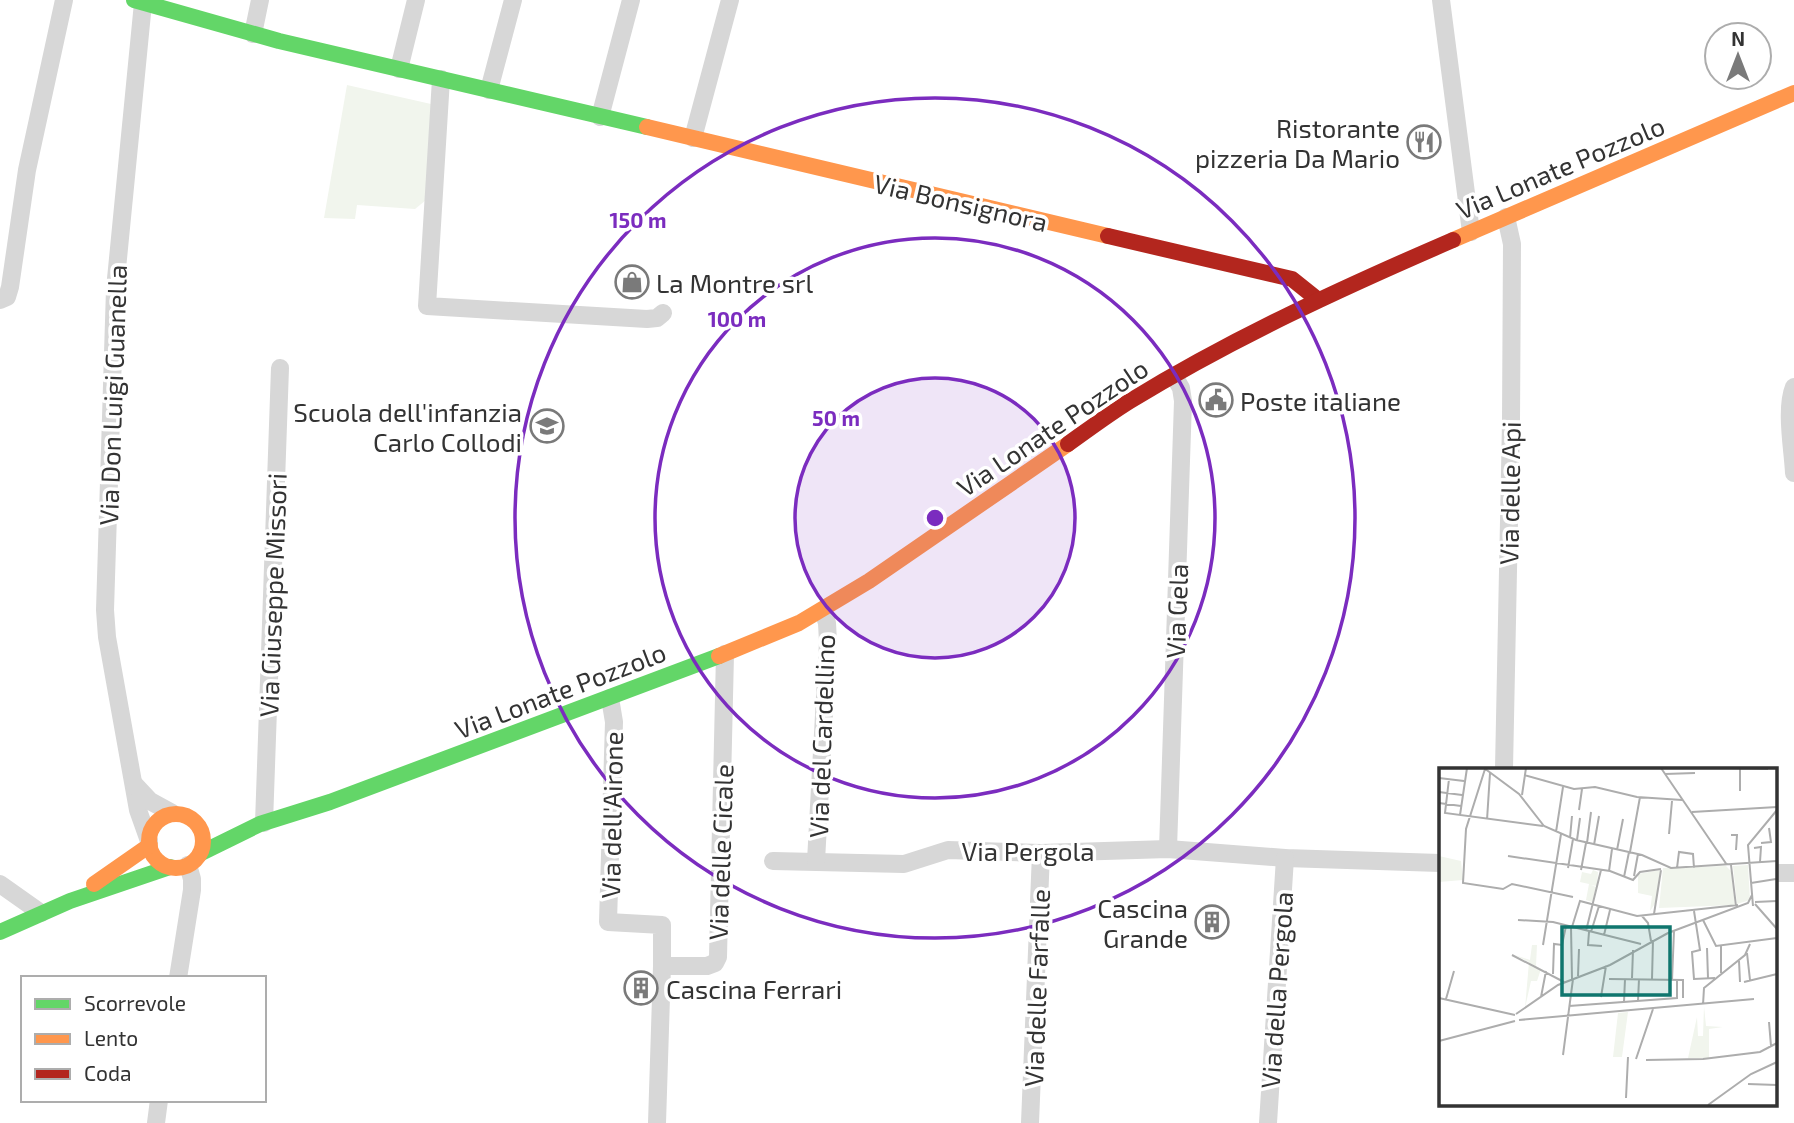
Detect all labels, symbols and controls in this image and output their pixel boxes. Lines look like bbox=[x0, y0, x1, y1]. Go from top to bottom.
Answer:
north arrow bbox=[1703, 21, 1773, 91]
text: N bbox=[1731, 27, 1745, 50]
street label: Via Lonate Pozzolo bbox=[1451, 109, 1669, 225]
place label: Ristorante pizzeria Da Mario bbox=[1195, 112, 1400, 173]
restaurant icon: Ristorante pizzeria Da Mario bbox=[1405, 123, 1443, 161]
street label: Via Bonsignora bbox=[871, 167, 1051, 237]
text: 150 m bbox=[610, 207, 666, 232]
shop icon: La Montre srl bbox=[613, 263, 651, 301]
street label: Via Don Luigi Guanella bbox=[92, 264, 132, 526]
place label: La Montre srl bbox=[656, 267, 814, 298]
text: 100 m bbox=[708, 306, 766, 331]
street label: Via Lonate Pozzolo bbox=[951, 352, 1153, 502]
public building icon: Poste italiane bbox=[1197, 381, 1235, 419]
place label: Poste italiane bbox=[1240, 385, 1401, 416]
place label: Scuola dell'infanzia Carlo Collodi bbox=[293, 396, 522, 457]
text: 50 m bbox=[812, 405, 860, 430]
school or university icon: Scuola dell'infanzia Carlo Collodi bbox=[528, 407, 566, 445]
street label: Via delle Api bbox=[1492, 421, 1526, 565]
street label: Via Giuseppe Missori bbox=[252, 472, 292, 718]
centre of rings bbox=[923, 506, 947, 530]
street label: Via Gela bbox=[1159, 563, 1193, 659]
street label: Via del Cardellino bbox=[802, 634, 840, 838]
street label: Via Lonate Pozzolo bbox=[450, 636, 670, 744]
street label: Via dell'Airone bbox=[594, 731, 628, 899]
street label: Via delle Cicale bbox=[701, 763, 739, 941]
inset map bbox=[1439, 768, 1776, 1106]
street label: Via Pergola bbox=[962, 835, 1095, 866]
street label: Via delle Farfalle bbox=[1017, 888, 1055, 1088]
street label: Via della Pergola bbox=[1254, 890, 1298, 1090]
place label: Cascina Grande bbox=[1097, 892, 1188, 953]
building icon: Cascina Grande bbox=[1193, 903, 1231, 941]
building icon: Cascina Ferrari bbox=[622, 969, 660, 1007]
place label: Cascina Ferrari bbox=[666, 973, 842, 1004]
legend bbox=[21, 976, 266, 1102]
text: Scorrevole bbox=[84, 990, 186, 1015]
text: Lento bbox=[84, 1025, 138, 1050]
text: Coda bbox=[84, 1060, 131, 1085]

